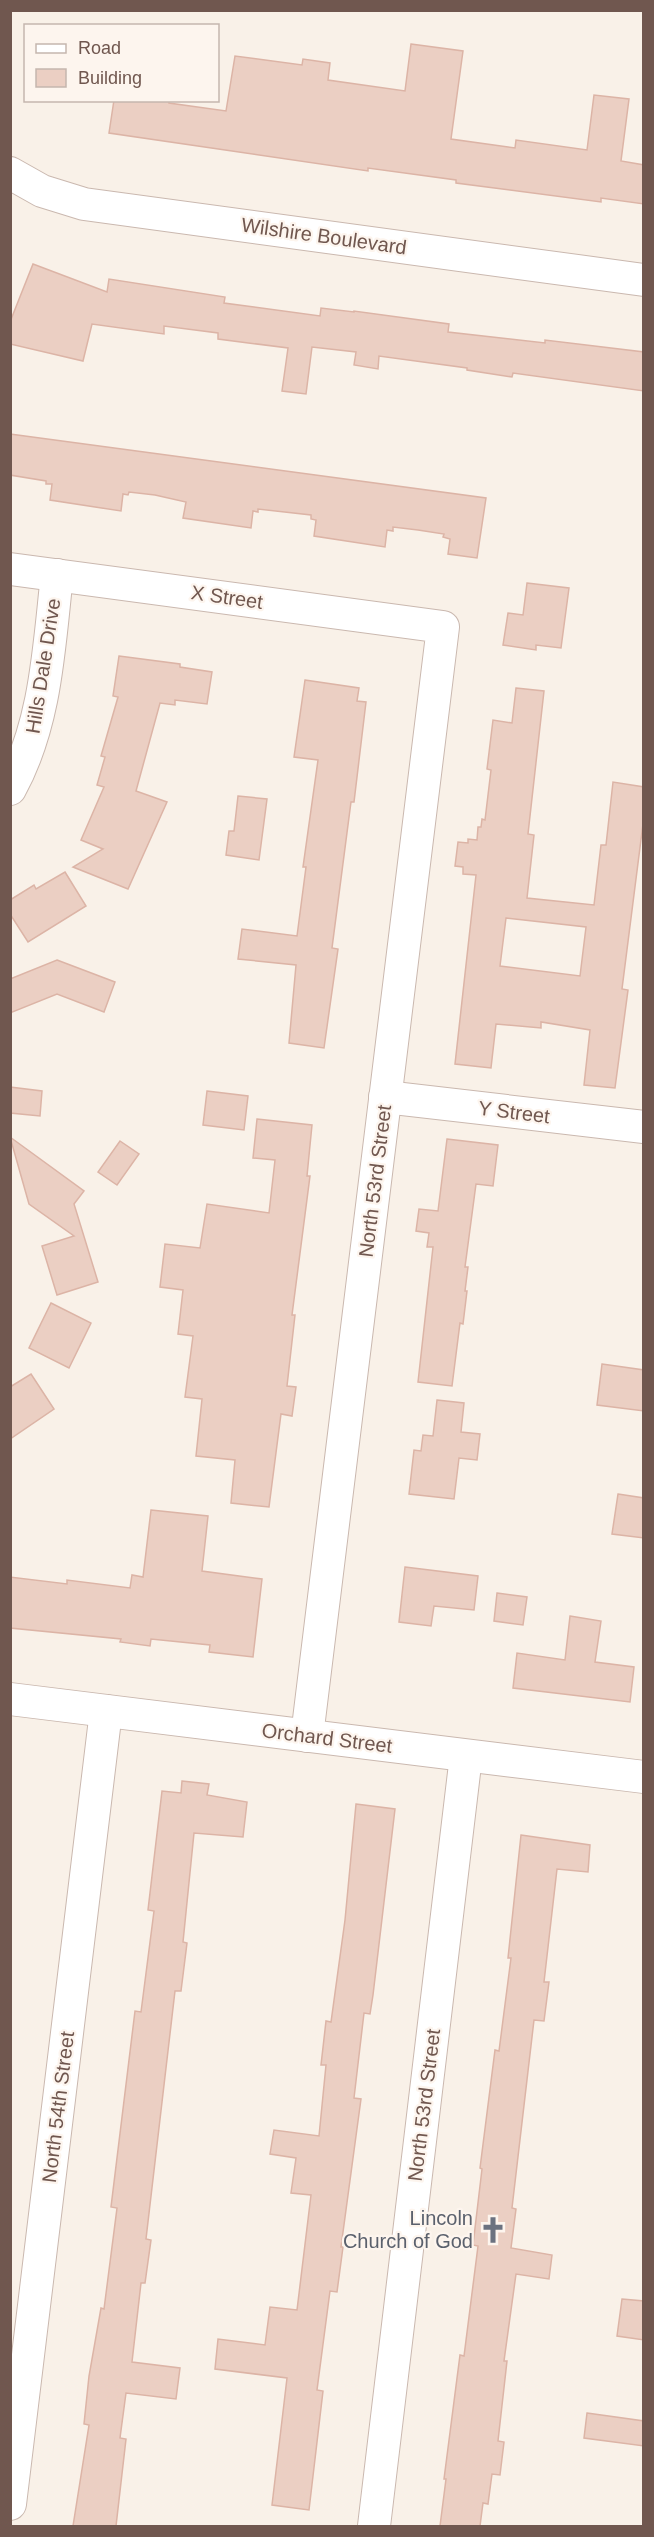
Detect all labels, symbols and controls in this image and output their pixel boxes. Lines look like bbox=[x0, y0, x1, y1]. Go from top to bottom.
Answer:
legend bbox=[24, 24, 219, 102]
text: Road bbox=[78, 38, 121, 58]
text: Building bbox=[78, 68, 142, 88]
street label: Wilshire Boulevard bbox=[240, 214, 408, 258]
street label: X Street bbox=[190, 581, 265, 613]
street label: Hills Dale Drive bbox=[21, 597, 65, 735]
street label: Y Street bbox=[477, 1097, 551, 1127]
street label: North 53rd Street bbox=[355, 1103, 395, 1258]
street label: Orchard Street bbox=[261, 1719, 394, 1757]
street label: North 53rd Street bbox=[404, 2027, 444, 2182]
street label: North 54th Street bbox=[38, 2030, 78, 2184]
place label: Lincoln Church of God bbox=[343, 2207, 473, 2252]
church icon: Lincoln Church of God bbox=[478, 2215, 508, 2245]

